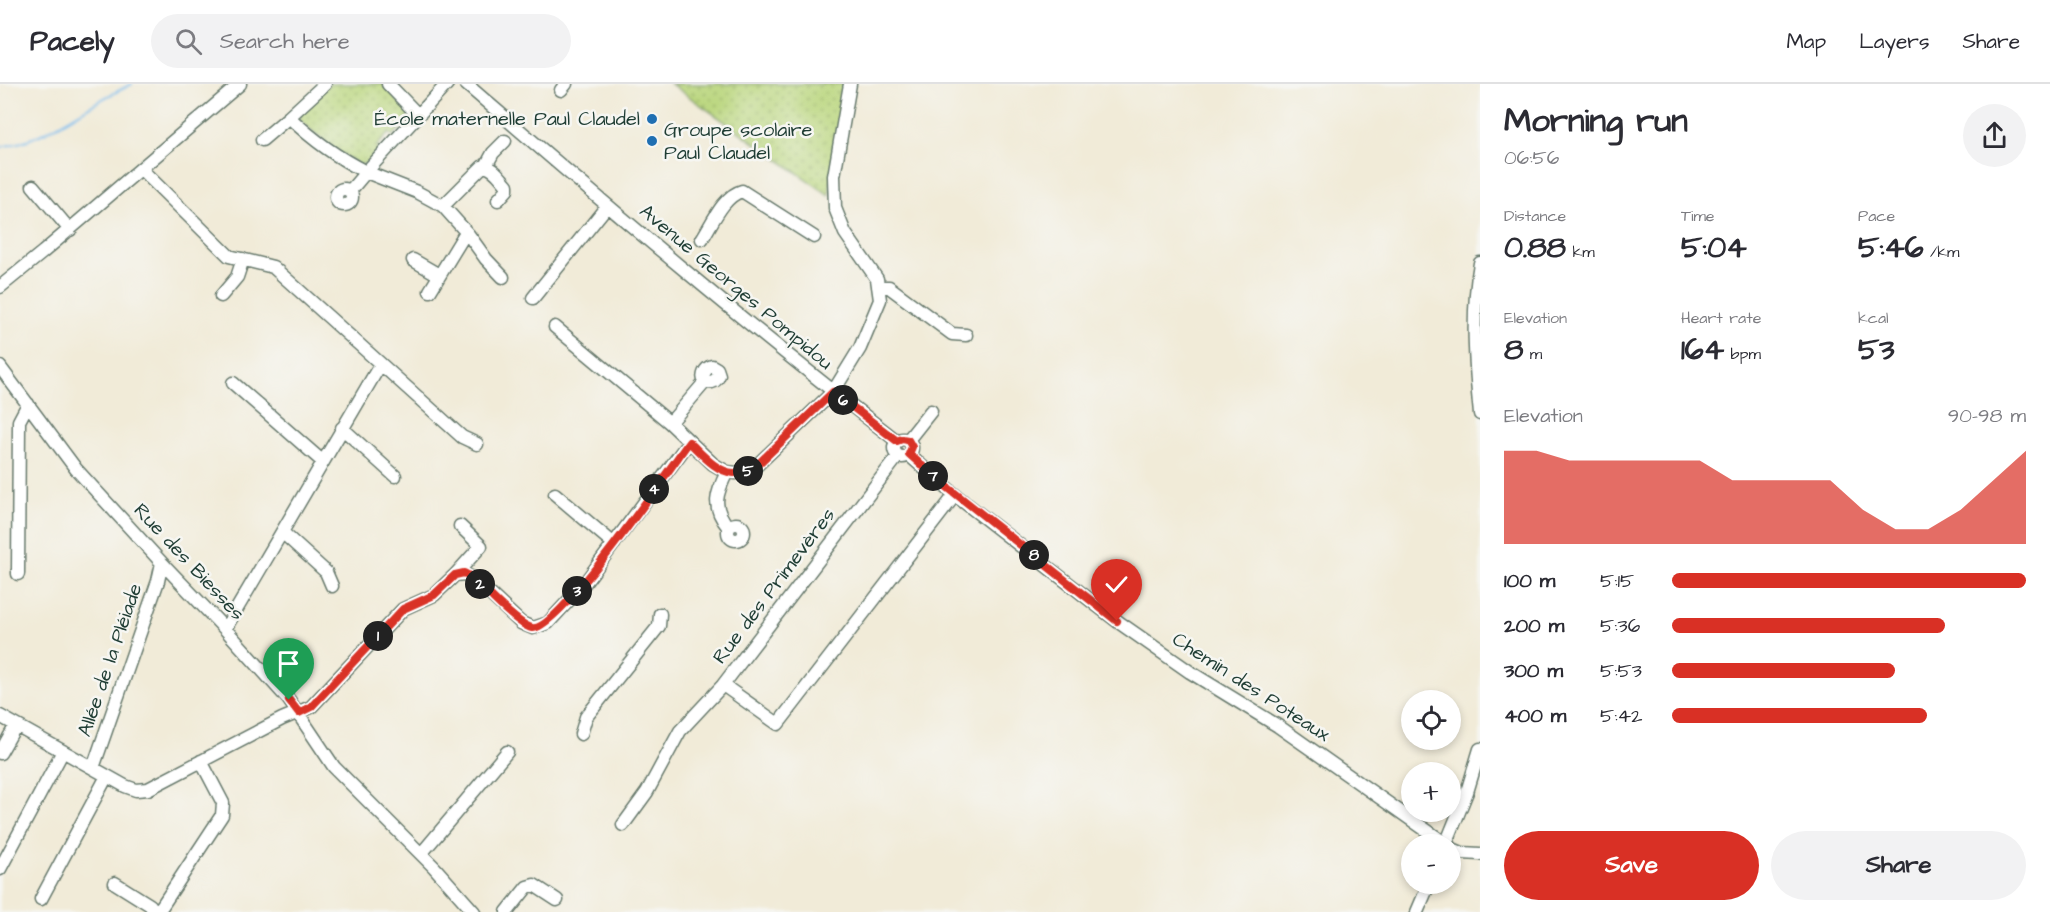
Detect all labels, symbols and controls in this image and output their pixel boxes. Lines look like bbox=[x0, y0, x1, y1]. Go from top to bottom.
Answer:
search box bbox=[151, 14, 571, 68]
text: Pacely bbox=[30, 22, 115, 61]
icon: search bbox=[172, 25, 205, 58]
text: Search here bbox=[220, 26, 350, 57]
text: Map bbox=[1786, 27, 1826, 56]
text: Layers bbox=[1859, 27, 1929, 56]
text: Share bbox=[1962, 27, 2020, 56]
text: Morning run bbox=[1504, 98, 1688, 144]
button: share bbox=[1963, 104, 2026, 167]
place label: École maternelle Paul Claudel bbox=[375, 105, 640, 133]
marker: École maternelle Paul Claudel bbox=[645, 112, 659, 126]
place label: Groupe scolaire Paul Claudel bbox=[664, 116, 813, 167]
marker: Groupe scolaire Paul Claudel bbox=[645, 134, 659, 148]
text: 06:56 bbox=[1504, 144, 1559, 172]
street label: Avenue Georges Pompidou bbox=[633, 198, 839, 377]
text: Distance bbox=[1504, 205, 1566, 227]
text: Time bbox=[1681, 205, 1715, 227]
text: Pace bbox=[1858, 205, 1895, 227]
text: 0.88 bbox=[1504, 227, 1566, 269]
text: 5:04 bbox=[1681, 227, 1747, 269]
text: 5:46 bbox=[1858, 227, 1923, 269]
text: km bbox=[1566, 241, 1595, 263]
text: /km bbox=[1923, 241, 1959, 263]
text: Elevation bbox=[1504, 307, 1567, 329]
text: Heart rate bbox=[1681, 307, 1761, 329]
text: kcal bbox=[1858, 307, 1889, 329]
text: 8 bbox=[1504, 329, 1523, 371]
text: 164 bbox=[1681, 329, 1724, 371]
text: 53 bbox=[1858, 329, 1895, 371]
text: m bbox=[1523, 343, 1542, 365]
text: bpm bbox=[1724, 343, 1761, 365]
pin: 6 bbox=[828, 385, 858, 415]
text: 6 bbox=[838, 389, 848, 411]
text: Elevation bbox=[1504, 402, 1583, 430]
text: 90–98 m bbox=[1948, 402, 2026, 430]
pin: 5 bbox=[733, 456, 763, 486]
text: 5 bbox=[742, 460, 754, 482]
pin: 7 bbox=[918, 461, 948, 491]
text: 7 bbox=[928, 465, 938, 487]
pin: 4 bbox=[639, 474, 669, 504]
text: 4 bbox=[649, 478, 659, 500]
street label: Rue des Biesses bbox=[127, 497, 251, 627]
street label: Rue des Primevères bbox=[706, 502, 842, 670]
pin: 8 bbox=[1019, 540, 1049, 570]
text: 8 bbox=[1029, 544, 1039, 566]
pin bbox=[1091, 559, 1142, 621]
text: 100 m bbox=[1504, 567, 1555, 595]
text: 5:15 bbox=[1600, 567, 1634, 595]
icon: check bbox=[1100, 568, 1133, 601]
pin: 2 bbox=[465, 569, 495, 599]
text: 2 bbox=[475, 573, 485, 595]
pin: 3 bbox=[562, 576, 592, 606]
street label: Allée de la Pléiade bbox=[71, 580, 149, 740]
text: 3 bbox=[573, 580, 581, 602]
text: 200 m bbox=[1504, 612, 1564, 640]
text: 5:36 bbox=[1600, 612, 1640, 640]
pin: 1 bbox=[363, 621, 393, 651]
text: 1 bbox=[377, 625, 379, 647]
street label: Chemin des Poteaux bbox=[1167, 625, 1336, 749]
pin bbox=[263, 638, 314, 700]
icon: arrive bbox=[272, 647, 305, 680]
text: 300 m bbox=[1504, 657, 1563, 685]
text: 5:53 bbox=[1600, 657, 1642, 685]
map controls bbox=[1401, 690, 1461, 894]
button: locate bbox=[1401, 690, 1461, 750]
text: 400 m bbox=[1504, 702, 1566, 730]
text: 5:42 bbox=[1600, 702, 1643, 730]
button: + bbox=[1401, 762, 1461, 822]
button: Save bbox=[1504, 831, 1759, 900]
button: Share bbox=[1771, 831, 2026, 900]
button: − bbox=[1401, 834, 1461, 894]

